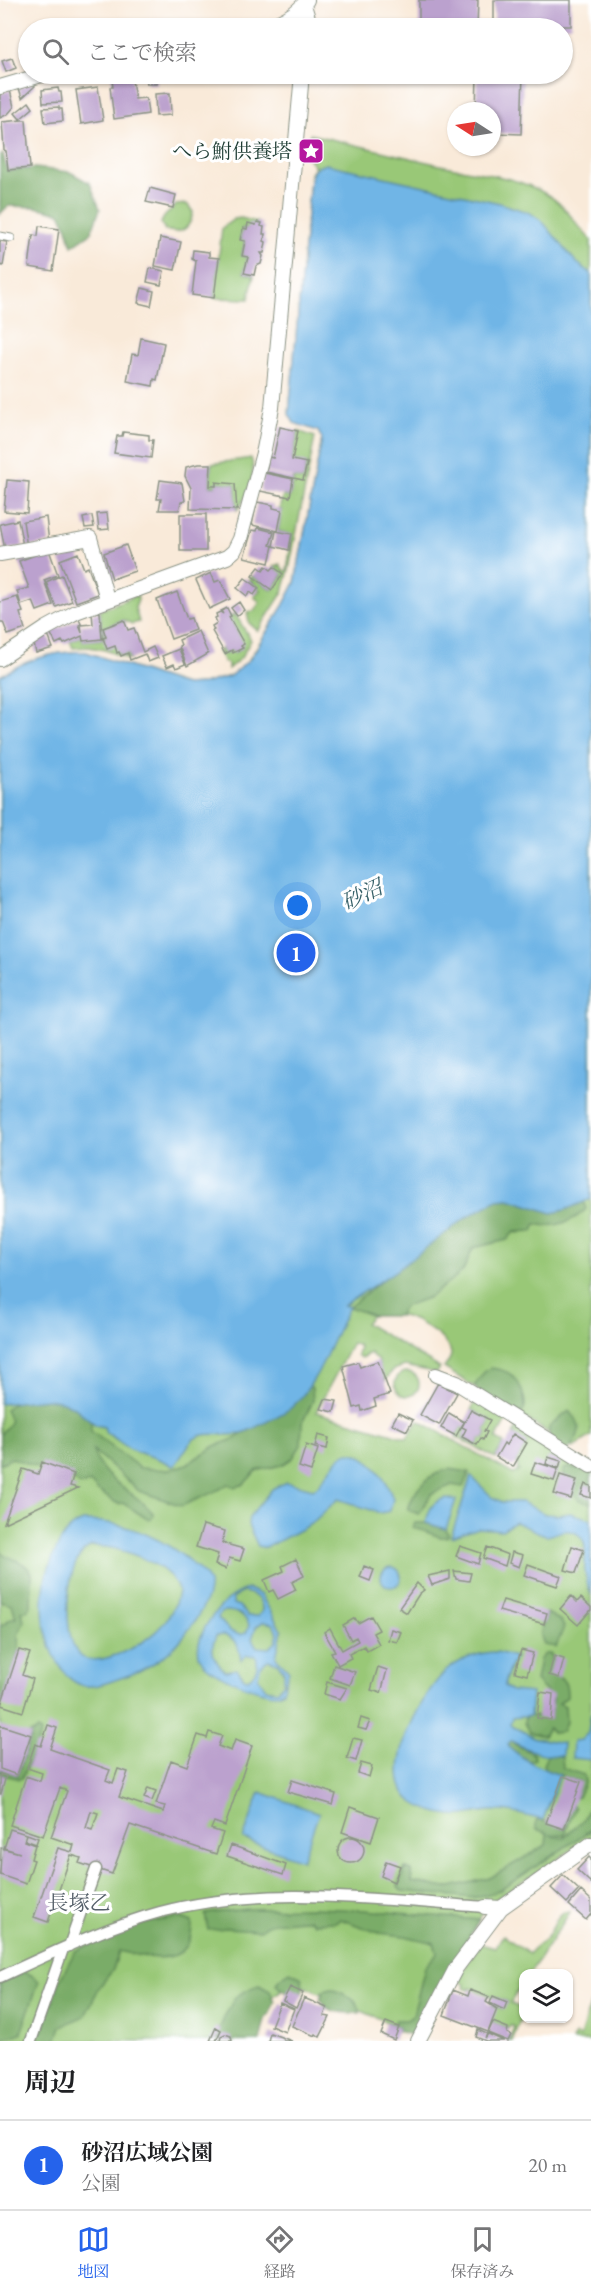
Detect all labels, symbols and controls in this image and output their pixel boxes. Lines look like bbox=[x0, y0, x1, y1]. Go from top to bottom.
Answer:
search box bbox=[18, 18, 573, 84]
icon: search bbox=[39, 35, 72, 68]
text: ここで検索 bbox=[87, 38, 197, 67]
north arrow bbox=[447, 102, 501, 156]
place icon: へら鮒供養塔 bbox=[296, 136, 326, 166]
place label: へら鮒供養塔 bbox=[172, 138, 292, 164]
water label: 砂沼 bbox=[337, 872, 389, 916]
your location bbox=[283, 891, 312, 920]
pin: 1 bbox=[276, 930, 316, 976]
district label: 長塚乙 bbox=[48, 1889, 111, 1916]
map controls bbox=[519, 1969, 573, 2023]
button: layers bbox=[519, 1969, 573, 2023]
text: 周辺 bbox=[24, 2065, 76, 2099]
text: 砂沼広域公園 bbox=[81, 2138, 213, 2167]
text: 1 bbox=[38, 2152, 49, 2178]
text: 20 m bbox=[528, 2152, 567, 2178]
text: 公園 bbox=[81, 2170, 121, 2196]
tab: 地図 bbox=[77, 2223, 110, 2282]
tab: 経路 bbox=[263, 2223, 296, 2282]
tab: 保存済み bbox=[450, 2223, 514, 2282]

